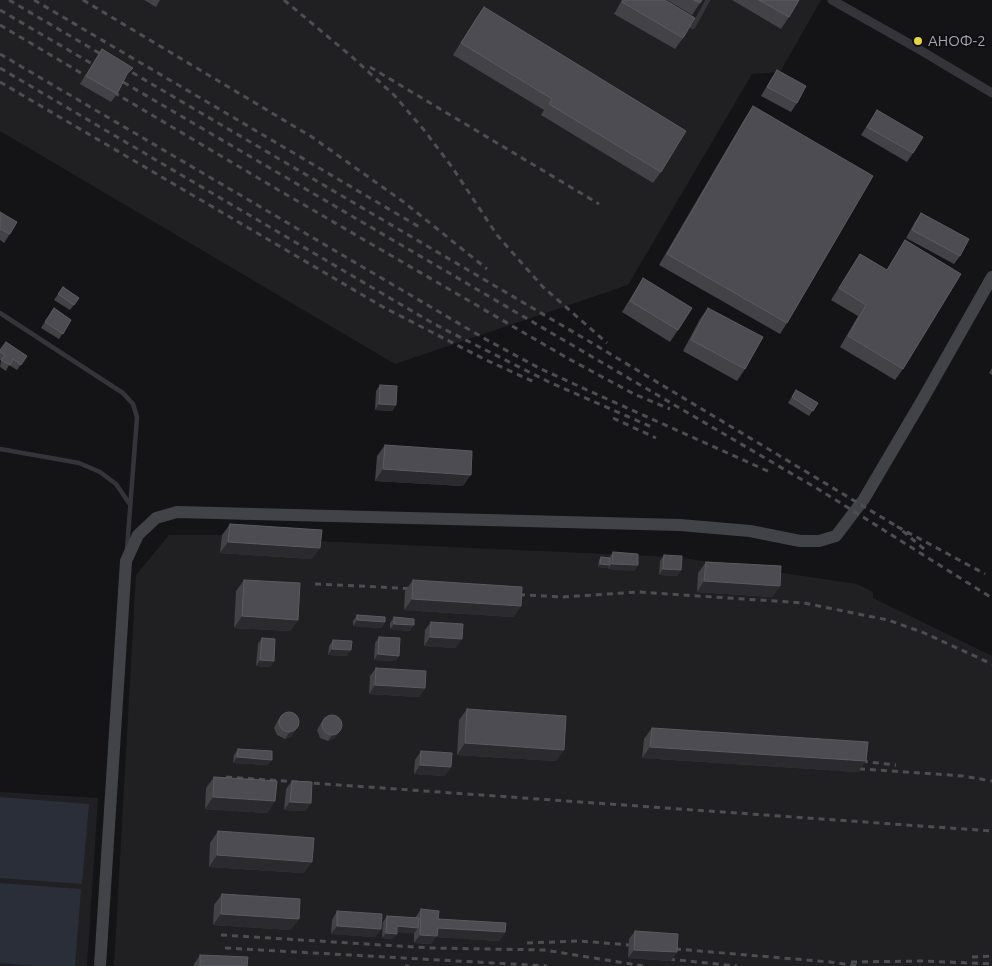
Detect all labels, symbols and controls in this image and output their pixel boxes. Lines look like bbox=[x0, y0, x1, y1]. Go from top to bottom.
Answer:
place label: АНОФ-2 bbox=[928, 32, 986, 50]
marker: АНОФ-2 bbox=[912, 35, 924, 47]

